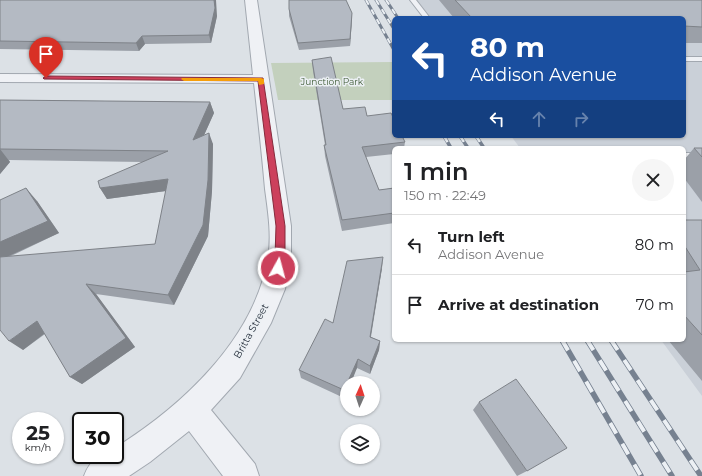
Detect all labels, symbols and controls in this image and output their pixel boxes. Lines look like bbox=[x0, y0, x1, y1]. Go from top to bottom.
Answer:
text: 80 m bbox=[470, 30, 545, 64]
icon: left bbox=[404, 32, 456, 84]
pin bbox=[29, 37, 63, 78]
icon: arrive bbox=[35, 43, 57, 65]
text: Addison Avenue bbox=[470, 64, 617, 86]
park label: Junction Park bbox=[300, 76, 364, 87]
icon: left bbox=[486, 108, 508, 130]
icon: ahead bbox=[528, 108, 550, 130]
icon: right bbox=[570, 108, 592, 130]
text: 1 min bbox=[404, 157, 468, 186]
button: close bbox=[632, 159, 674, 201]
text: 150 m · 22:49 bbox=[404, 187, 486, 203]
text: Turn left bbox=[438, 227, 505, 246]
icon: left bbox=[404, 234, 426, 256]
text: 80 m bbox=[635, 235, 674, 254]
text: Addison Avenue bbox=[438, 246, 544, 262]
position arrow bbox=[257, 247, 299, 289]
icon: arrive bbox=[404, 294, 426, 316]
text: Arrive at destination bbox=[438, 295, 599, 314]
text: 70 m bbox=[636, 295, 674, 314]
street label: Britta Street bbox=[231, 301, 271, 361]
north arrow bbox=[340, 376, 380, 416]
map controls bbox=[340, 376, 380, 464]
speed limit sign: 30 bbox=[72, 412, 124, 464]
text: 25 bbox=[26, 421, 50, 445]
button: layers bbox=[340, 424, 380, 464]
text: km/h bbox=[25, 441, 51, 454]

